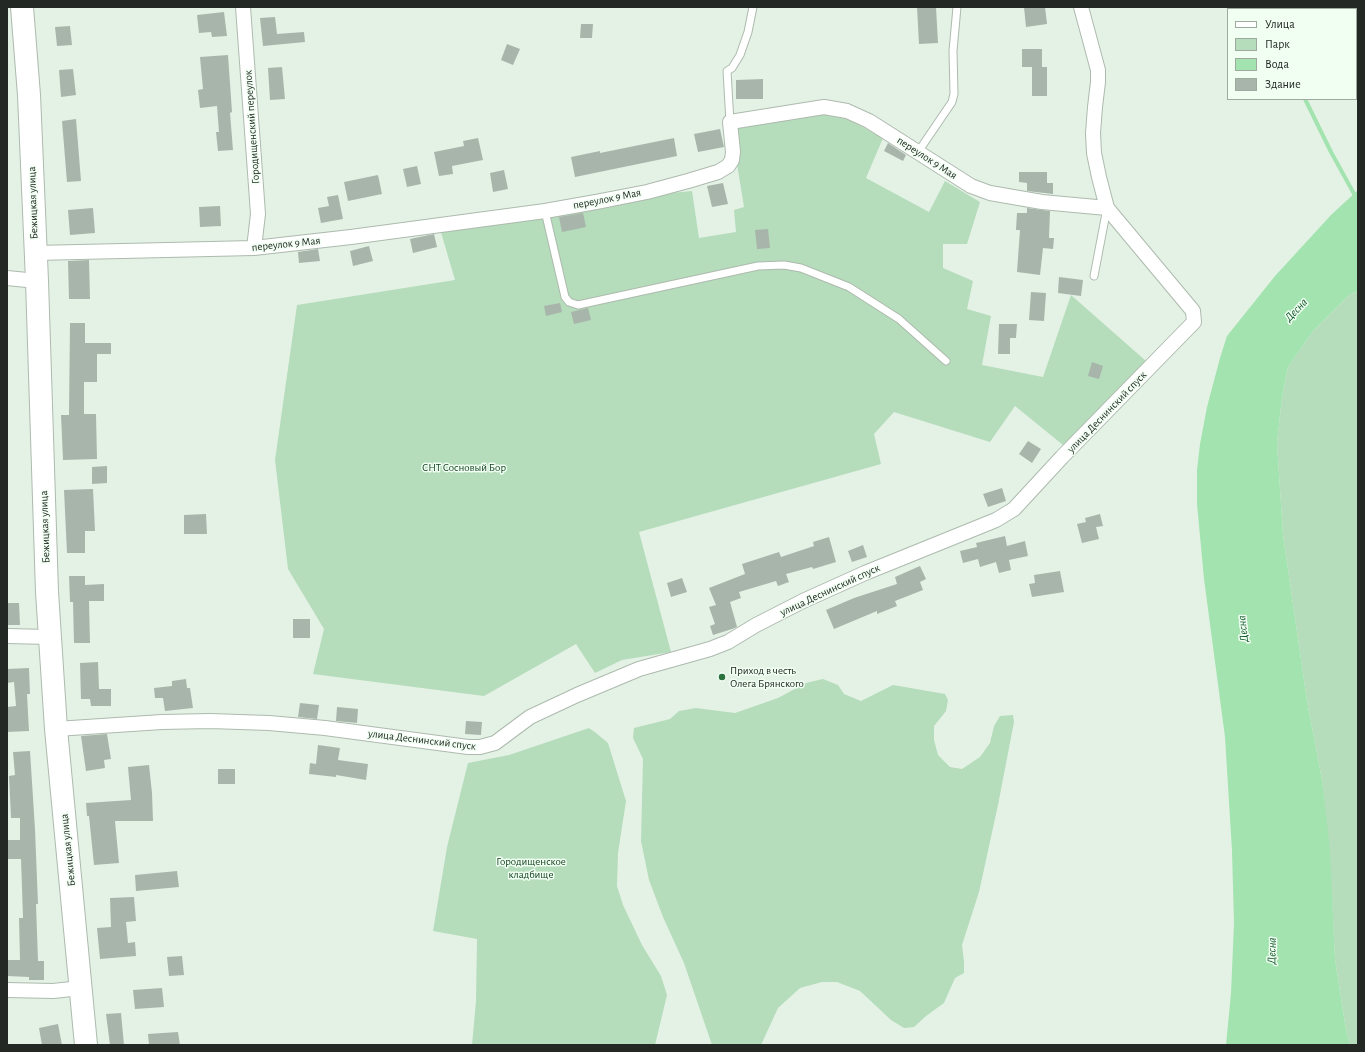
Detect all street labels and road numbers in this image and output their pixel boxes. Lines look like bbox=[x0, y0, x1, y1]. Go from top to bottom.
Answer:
street label: Городищенский переулок bbox=[241, 70, 263, 184]
street label: переулок 9 Мая bbox=[894, 134, 960, 182]
street label: Бежицкая улица bbox=[25, 166, 41, 240]
street label: переулок 9 Мая bbox=[572, 186, 642, 212]
street label: переулок 9 Мая bbox=[251, 234, 321, 254]
street label: улица Деснинский спуск bbox=[1065, 368, 1149, 456]
street label: Бежицкая улица bbox=[37, 490, 53, 564]
street label: улица Деснинский спуск bbox=[778, 561, 882, 619]
street label: улица Деснинский спуск bbox=[367, 727, 477, 753]
street label: Бежицкая улица bbox=[58, 813, 78, 887]

